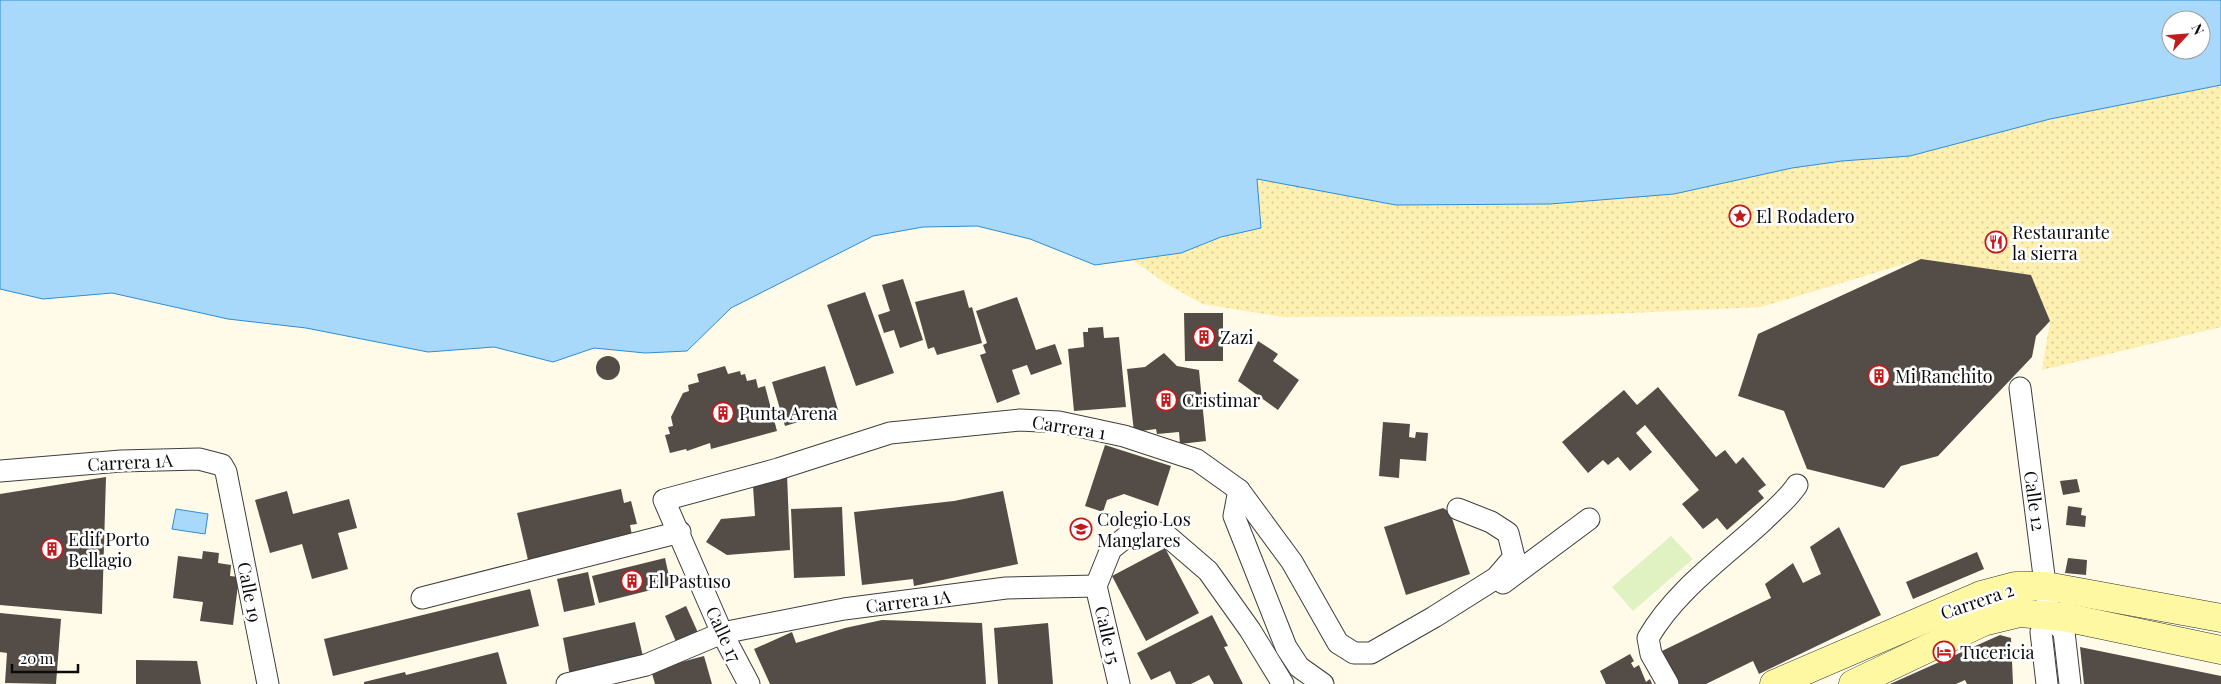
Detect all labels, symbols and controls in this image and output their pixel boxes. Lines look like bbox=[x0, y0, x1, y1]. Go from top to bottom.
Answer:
north arrow bbox=[2161, 10, 2211, 60]
text: N bbox=[2187, 20, 2209, 38]
place icon: El Rodadero bbox=[1728, 204, 1752, 228]
place label: El Rodadero bbox=[1756, 204, 1855, 228]
place label: Restaurante la sierra bbox=[2012, 220, 2110, 265]
restaurant icon: Restaurante la sierra bbox=[1984, 230, 2008, 254]
building icon: Zazi bbox=[1192, 325, 1216, 349]
place label: Zazi bbox=[1220, 325, 1254, 349]
building icon: Mi Ranchito bbox=[1867, 364, 1891, 388]
place label: Mi Ranchito bbox=[1895, 364, 1993, 388]
building icon: Cristimar bbox=[1154, 388, 1178, 412]
place label: Cristimar bbox=[1182, 388, 1260, 412]
building icon: Punta Arena bbox=[711, 401, 735, 425]
place label: Punta Arena bbox=[739, 401, 838, 425]
street label: Carrera 1 bbox=[1031, 409, 1108, 445]
street label: Carrera 1A bbox=[87, 448, 174, 476]
street label: Calle 12 bbox=[2019, 469, 2051, 533]
place label: Colegio Los Manglares bbox=[1097, 507, 1191, 552]
school or university icon: Colegio Los Manglares bbox=[1069, 517, 1093, 541]
place label: Edif Porto Bellagio bbox=[68, 527, 150, 572]
building icon: Edif Porto Bellagio bbox=[40, 537, 64, 561]
street label: Calle 19 bbox=[232, 560, 268, 624]
building icon: El Pastuso bbox=[620, 569, 644, 593]
place label: El Pastuso bbox=[648, 569, 731, 593]
street label: Carrera 2 bbox=[1937, 577, 2017, 625]
street label: Carrera 1A bbox=[864, 584, 952, 618]
street label: Calle 17 bbox=[701, 602, 748, 666]
street label: Calle 15 bbox=[1090, 604, 1126, 666]
hotel icon: Tucericia bbox=[1932, 640, 1956, 664]
place label: Tucericia bbox=[1960, 640, 2035, 664]
scale bar bbox=[12, 642, 79, 674]
text: 20 m bbox=[20, 648, 54, 668]

